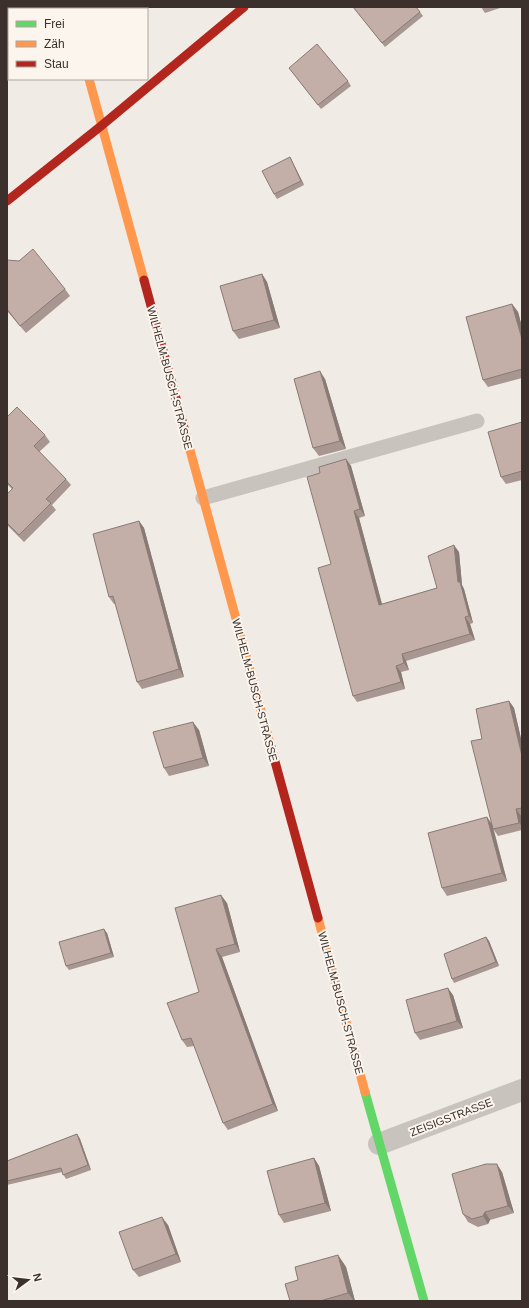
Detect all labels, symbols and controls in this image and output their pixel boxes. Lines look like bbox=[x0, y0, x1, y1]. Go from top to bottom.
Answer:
legend bbox=[8, 8, 148, 80]
text: Frei bbox=[44, 17, 65, 31]
text: Zäh bbox=[44, 37, 65, 51]
text: Stau bbox=[44, 57, 69, 71]
street label: WILHELM-BUSCH-STRASSE bbox=[145, 305, 195, 451]
street label: WILHELM-BUSCH-STRASSE bbox=[230, 617, 280, 763]
street label: WILHELM-BUSCH-STRASSE bbox=[316, 930, 366, 1076]
street label: ZEISIGSTRASSE bbox=[408, 1096, 494, 1138]
north arrow bbox=[8, 1260, 48, 1300]
text: N bbox=[31, 1272, 44, 1283]

